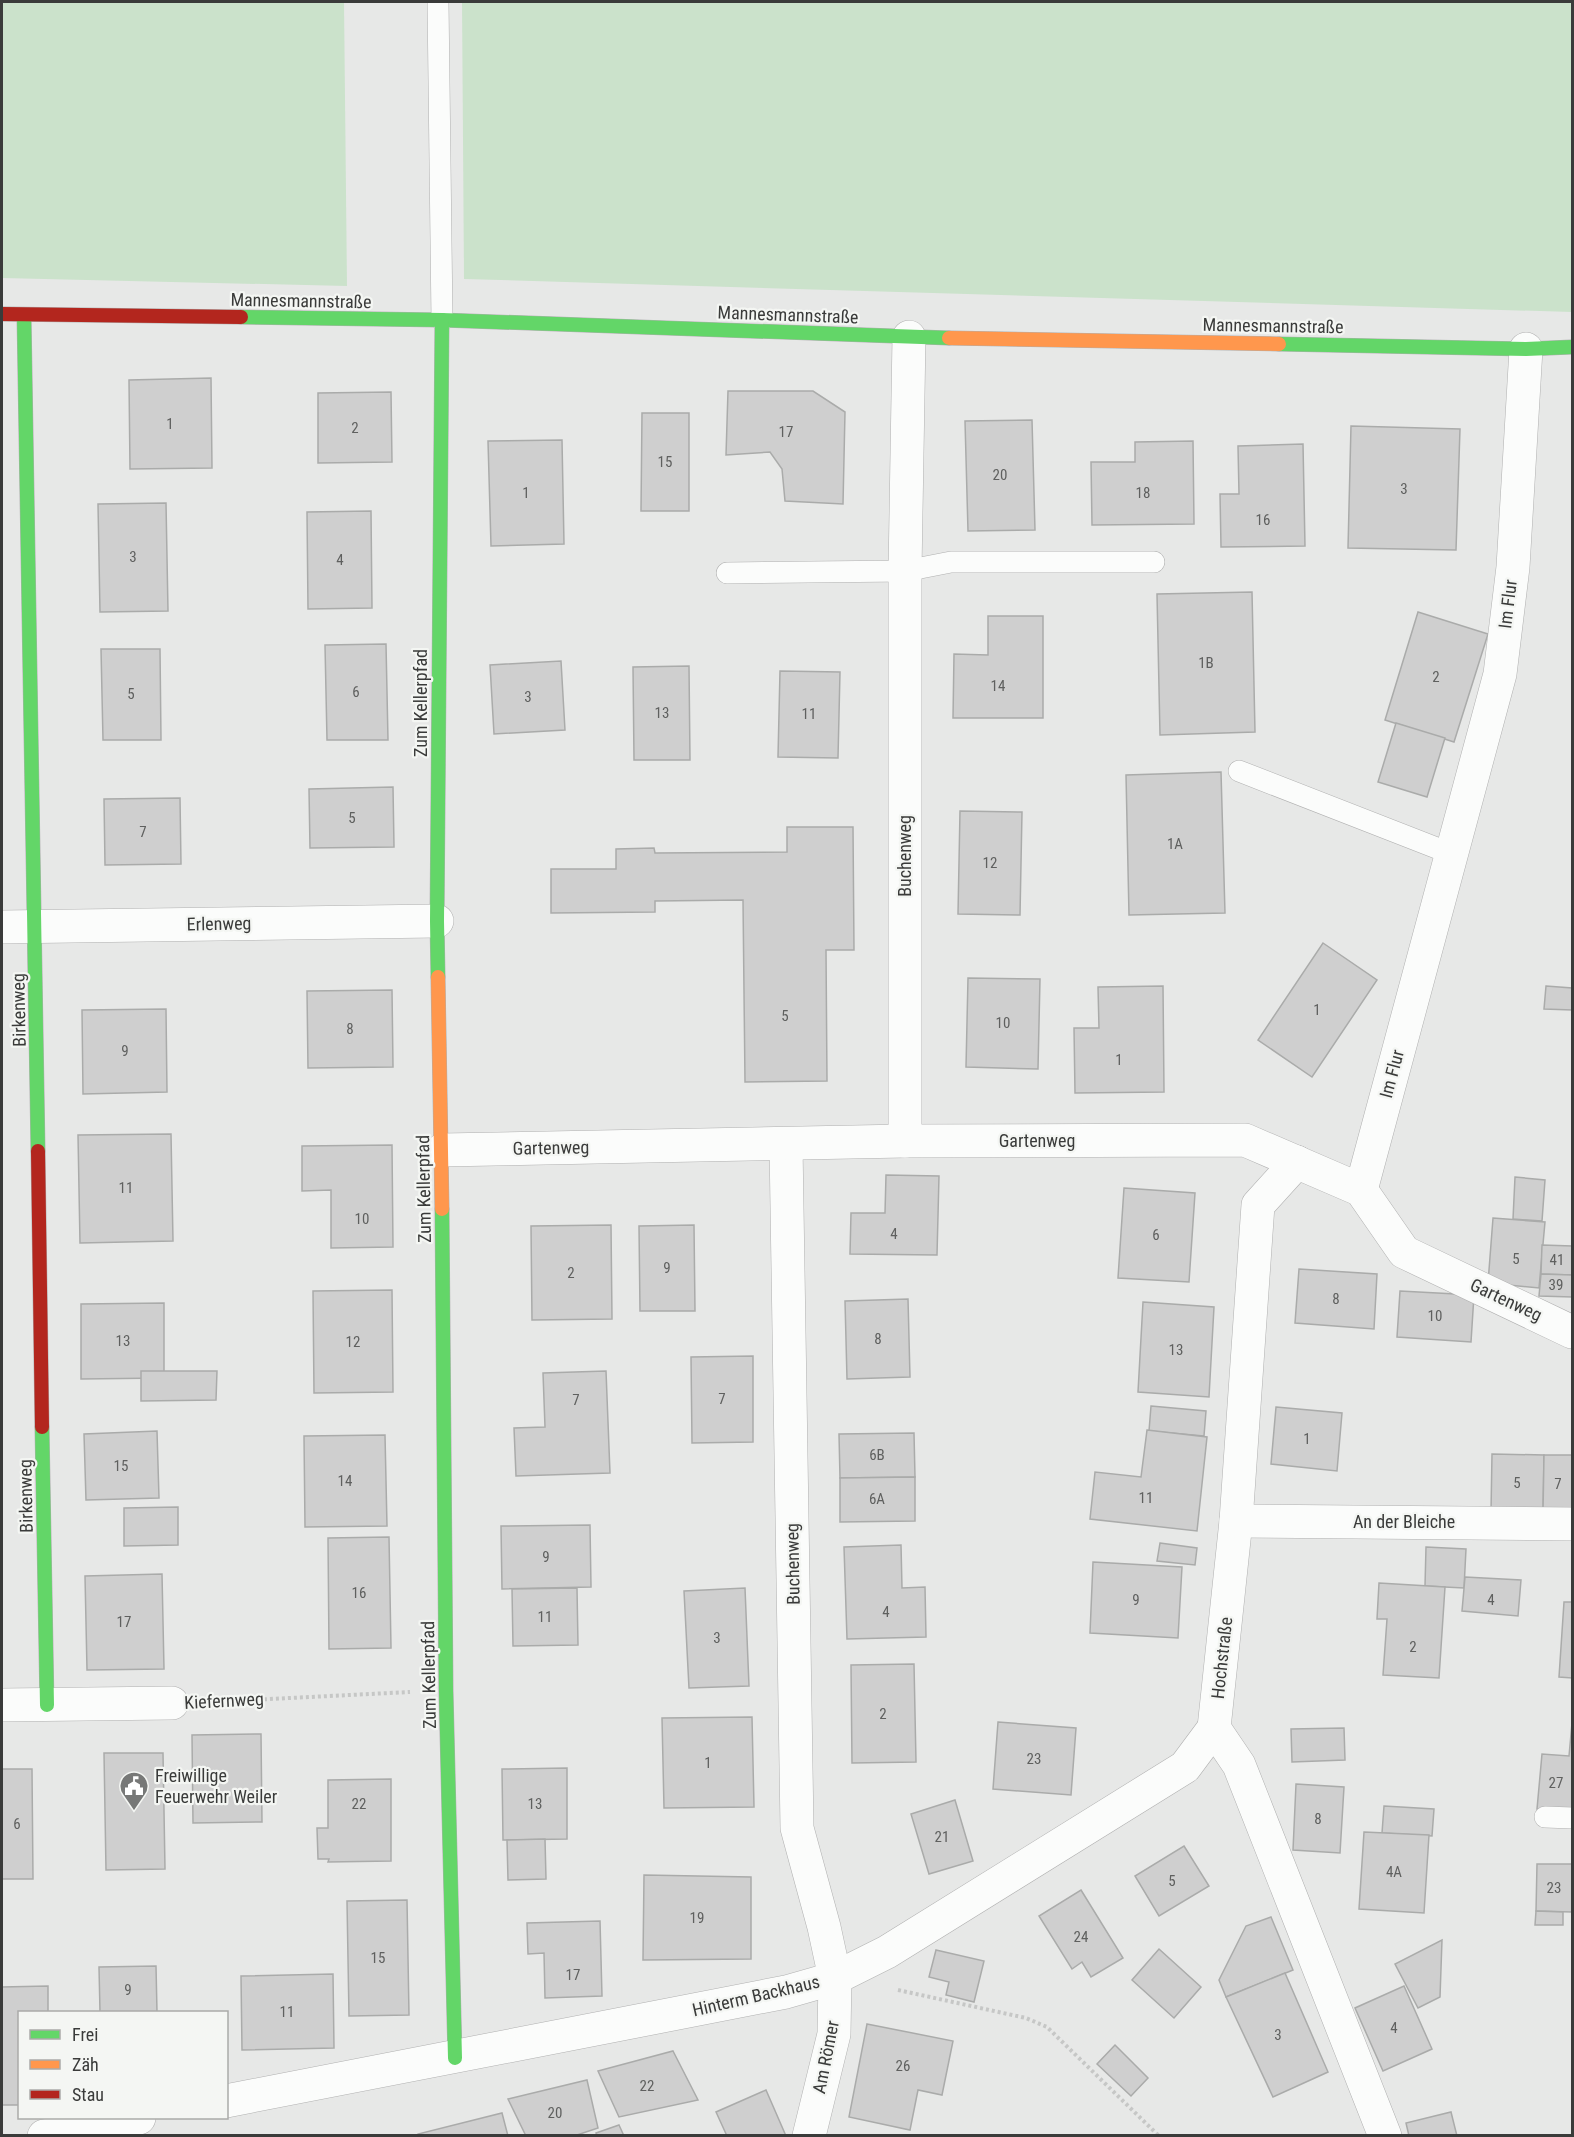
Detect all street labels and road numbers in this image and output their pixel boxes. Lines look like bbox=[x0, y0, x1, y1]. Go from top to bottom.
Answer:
street label: Mannesmannstraße bbox=[230, 289, 372, 312]
street label: Mannesmannstraße bbox=[717, 302, 859, 327]
street label: Mannesmannstraße bbox=[1202, 314, 1344, 337]
street label: Im Flur bbox=[1494, 578, 1521, 630]
street label: Zum Kellerpfad bbox=[410, 649, 431, 757]
street label: Buchenweg bbox=[894, 815, 915, 897]
street label: Erlenweg bbox=[186, 912, 252, 935]
street label: Birkenweg bbox=[7, 973, 30, 1047]
street label: Im Flur bbox=[1375, 1047, 1408, 1100]
street label: Gartenweg bbox=[999, 1130, 1075, 1151]
street label: Zum Kellerpfad bbox=[412, 1135, 435, 1243]
street label: Gartenweg bbox=[512, 1136, 590, 1159]
street label: Gartenweg bbox=[1467, 1274, 1545, 1325]
street label: Birkenweg bbox=[14, 1459, 37, 1533]
street label: An der Bleiche bbox=[1353, 1511, 1455, 1532]
street label: Buchenweg bbox=[781, 1523, 804, 1605]
street label: Hochstraße bbox=[1207, 1616, 1236, 1700]
street label: Zum Kellerpfad bbox=[417, 1621, 440, 1729]
street label: Kiefernweg bbox=[184, 1688, 264, 1713]
street label: Hinterm Backhaus bbox=[690, 1971, 822, 2020]
street label: Am Römer bbox=[808, 2018, 843, 2095]

